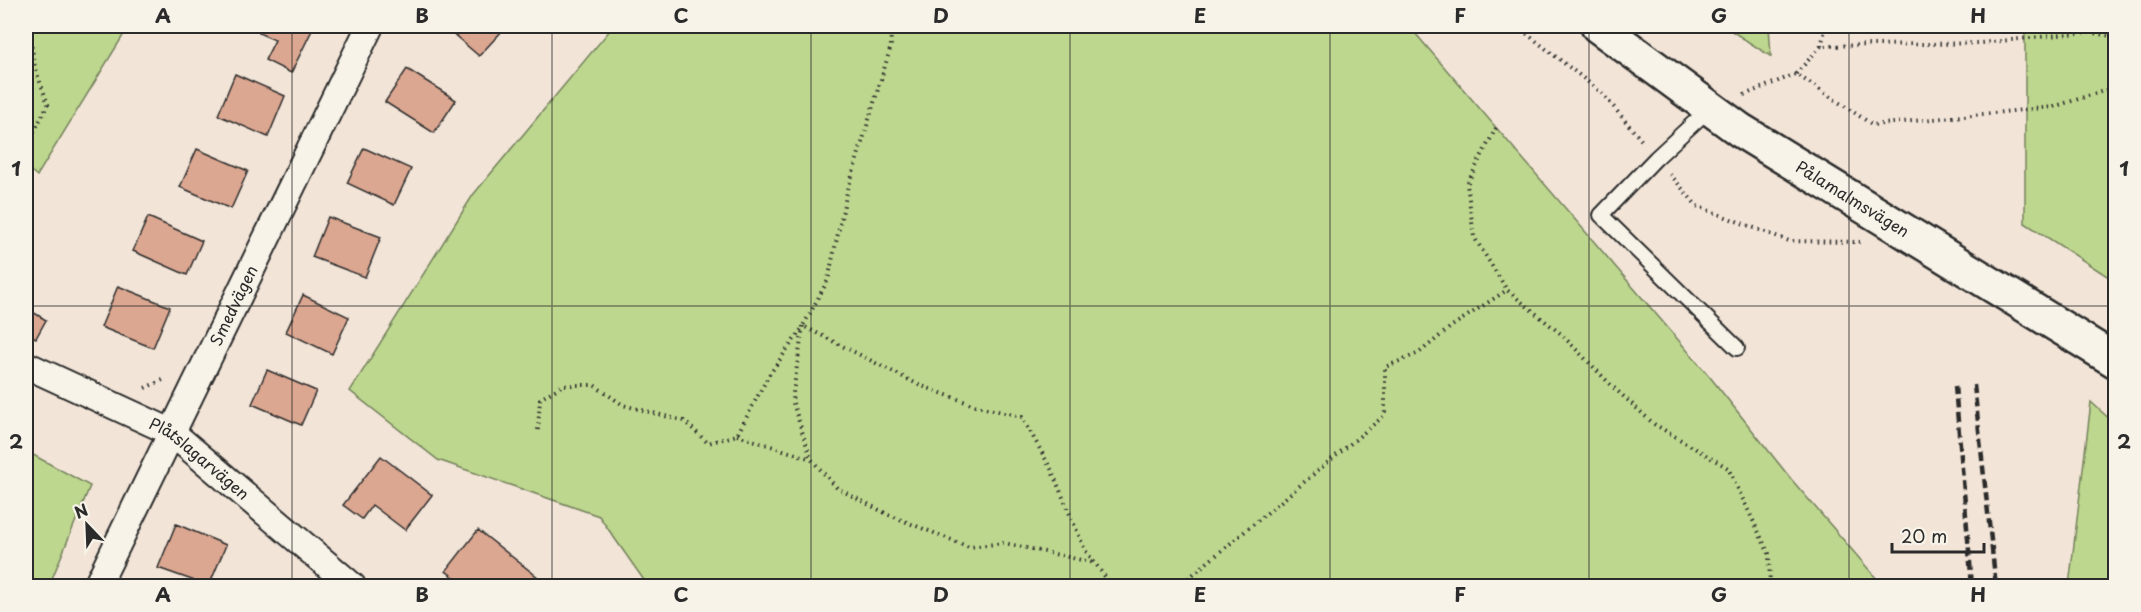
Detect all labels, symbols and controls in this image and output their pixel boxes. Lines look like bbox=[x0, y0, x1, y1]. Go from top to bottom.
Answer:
text: A bbox=[155, 0, 171, 30]
text: B bbox=[415, 0, 429, 30]
text: C bbox=[673, 0, 689, 30]
text: D bbox=[933, 0, 949, 30]
text: E bbox=[1194, 0, 1206, 30]
text: F bbox=[1454, 0, 1466, 30]
text: G bbox=[1711, 0, 1727, 30]
text: H bbox=[1970, 0, 1986, 30]
text: 1 bbox=[11, 153, 21, 183]
text: 1 bbox=[2119, 153, 2129, 183]
street label: Pålamalmsvägen bbox=[1791, 154, 1915, 242]
street label: Smedvägen bbox=[203, 261, 263, 350]
street label: Plåtslagarvägen bbox=[146, 411, 255, 505]
text: 2 bbox=[9, 426, 23, 456]
text: 2 bbox=[2117, 426, 2131, 456]
north arrow bbox=[57, 495, 117, 555]
text: N bbox=[70, 497, 91, 524]
scale bar bbox=[1892, 516, 1984, 554]
text: 20 m bbox=[1901, 522, 1947, 549]
text: A bbox=[155, 579, 171, 609]
text: B bbox=[415, 579, 429, 609]
text: C bbox=[673, 579, 689, 609]
text: D bbox=[933, 579, 949, 609]
text: E bbox=[1194, 579, 1206, 609]
text: F bbox=[1454, 579, 1466, 609]
text: G bbox=[1711, 579, 1727, 609]
text: H bbox=[1970, 579, 1986, 609]

